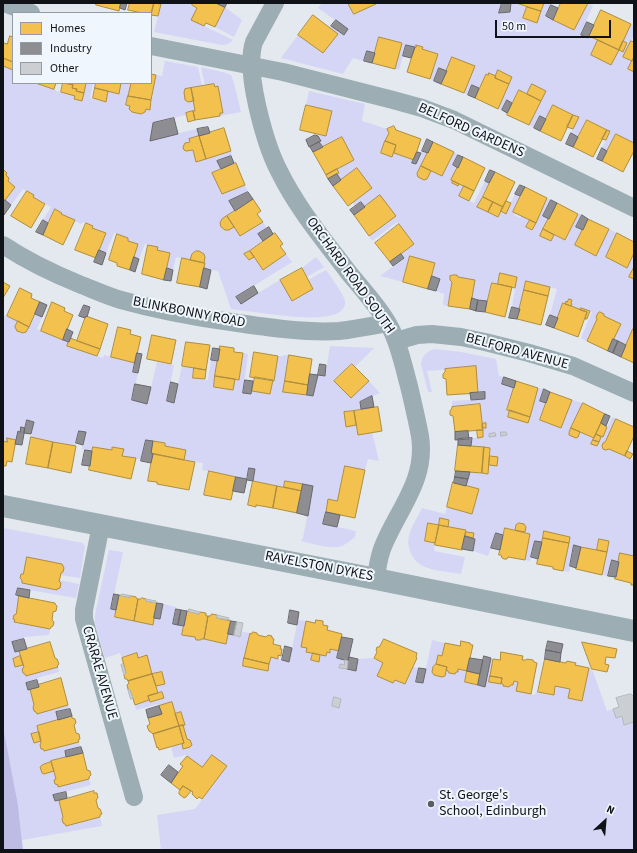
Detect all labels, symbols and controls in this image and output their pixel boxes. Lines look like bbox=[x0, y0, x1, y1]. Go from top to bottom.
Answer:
legend bbox=[12, 12, 152, 84]
scale bar bbox=[497, 12, 613, 38]
text: 50 m bbox=[502, 18, 526, 35]
text: Homes bbox=[50, 20, 85, 37]
text: Industry bbox=[50, 40, 92, 57]
text: Other bbox=[50, 60, 79, 77]
street label: BELFORD GARDENS bbox=[415, 100, 527, 162]
street label: ORCHARD ROAD SOUTH bbox=[302, 214, 398, 338]
street label: BLINKBONNY ROAD bbox=[131, 294, 247, 332]
street label: BELFORD AVENUE bbox=[464, 330, 570, 374]
street label: RAVELSTON DYKES bbox=[263, 548, 375, 586]
street label: CRARAE AVENUE bbox=[78, 624, 120, 722]
place label: St. George's School, Edinburgh bbox=[439, 788, 546, 820]
marker: St. George's School, Edinburgh bbox=[426, 799, 436, 809]
north arrow bbox=[585, 801, 625, 841]
text: N bbox=[604, 801, 617, 818]

